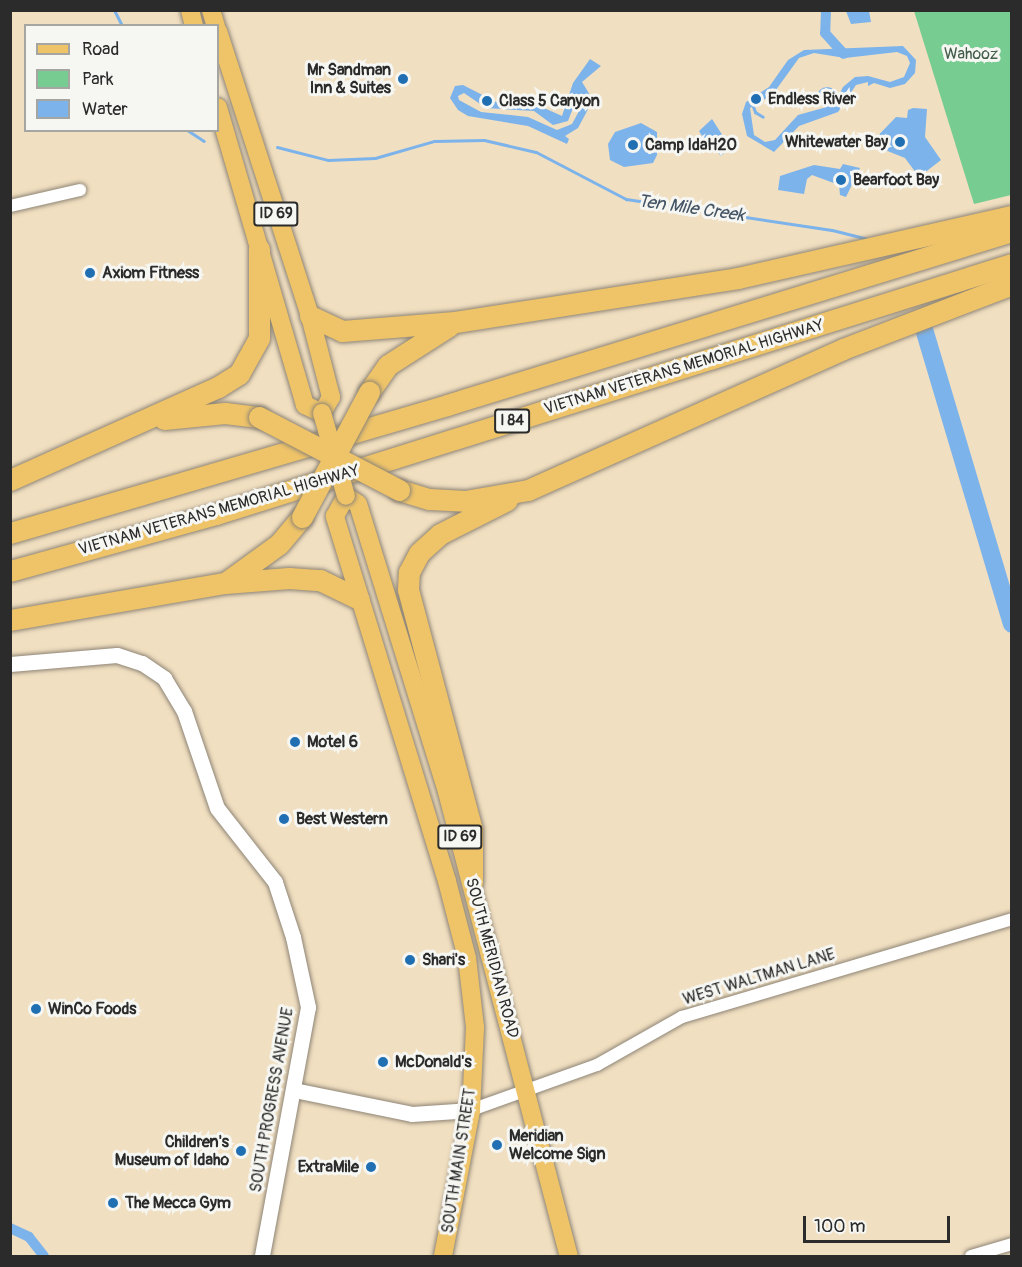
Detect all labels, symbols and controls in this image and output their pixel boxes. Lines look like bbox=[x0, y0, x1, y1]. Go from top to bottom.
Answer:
legend bbox=[24, 24, 219, 132]
text: Road bbox=[82, 38, 119, 61]
park label: Wahooz bbox=[944, 44, 998, 64]
place label: Mr Sandman Inn & Suites bbox=[307, 60, 391, 98]
text: Park bbox=[82, 68, 114, 91]
marker: Mr Sandman Inn & Suites bbox=[396, 72, 410, 86]
place label: Endless River bbox=[768, 89, 856, 109]
place label: Class 5 Canyon bbox=[499, 91, 600, 111]
marker: Endless River bbox=[749, 92, 763, 106]
marker: Class 5 Canyon bbox=[480, 94, 494, 108]
text: Water bbox=[82, 98, 128, 121]
place label: Whitewater Bay bbox=[785, 132, 888, 152]
place label: Camp IdaH2O bbox=[645, 135, 737, 155]
marker: Whitewater Bay bbox=[893, 135, 907, 149]
marker: Camp IdaH2O bbox=[626, 138, 640, 152]
place label: Bearfoot Bay bbox=[853, 170, 939, 190]
marker: Bearfoot Bay bbox=[834, 173, 848, 187]
water label: Ten Mile Creek bbox=[636, 191, 746, 227]
road number: ID 69 bbox=[252, 202, 300, 226]
place label: Axiom Fitness bbox=[102, 263, 199, 283]
marker: Axiom Fitness bbox=[83, 266, 97, 280]
street label: VIETNAM VETERANS MEMORIAL HIGHWAY bbox=[542, 315, 826, 419]
road number: I 84 bbox=[494, 409, 530, 433]
street label: VIETNAM VETERANS MEMORIAL HIGHWAY bbox=[76, 461, 362, 559]
place label: Motel 6 bbox=[307, 732, 358, 752]
marker: Motel 6 bbox=[288, 735, 302, 749]
place label: Best Western bbox=[296, 809, 388, 829]
marker: Best Western bbox=[277, 812, 291, 826]
road number: ID 69 bbox=[436, 825, 484, 849]
street label: SOUTH MERIDIAN ROAD bbox=[461, 876, 523, 1040]
street label: WEST WALTMAN LANE bbox=[681, 945, 837, 1009]
place label: Shari's bbox=[422, 950, 465, 970]
marker: Shari's bbox=[403, 953, 417, 967]
place label: WinCo Foods bbox=[48, 999, 136, 1019]
marker: WinCo Foods bbox=[29, 1002, 43, 1016]
street label: SOUTH PROGRESS AVENUE bbox=[246, 1006, 298, 1194]
place label: McDonald's bbox=[395, 1052, 472, 1072]
marker: McDonald's bbox=[376, 1055, 390, 1069]
street label: SOUTH MAIN STREET bbox=[438, 1087, 480, 1235]
place label: Meridian Welcome Sign bbox=[509, 1126, 605, 1164]
place label: Children's Museum of Idaho bbox=[115, 1132, 229, 1170]
marker: Meridian Welcome Sign bbox=[490, 1138, 504, 1152]
marker: Children's Museum of Idaho bbox=[234, 1144, 248, 1158]
place label: ExtraMile bbox=[298, 1157, 359, 1177]
marker: ExtraMile bbox=[364, 1160, 378, 1174]
place label: The Mecca Gym bbox=[125, 1193, 231, 1213]
marker: The Mecca Gym bbox=[106, 1196, 120, 1210]
scale bar bbox=[806, 1204, 953, 1242]
text: 100 m bbox=[814, 1215, 866, 1238]

